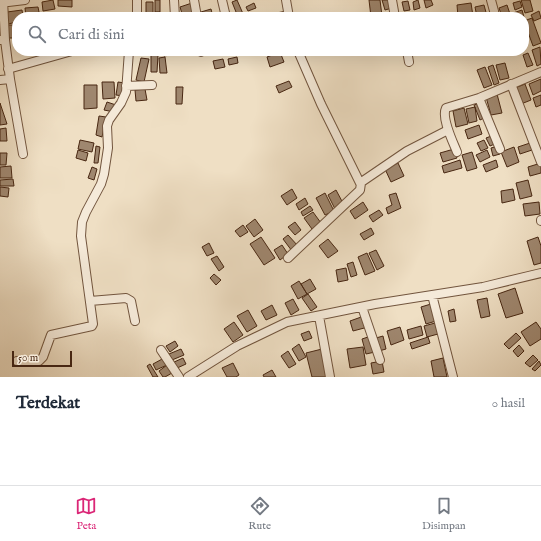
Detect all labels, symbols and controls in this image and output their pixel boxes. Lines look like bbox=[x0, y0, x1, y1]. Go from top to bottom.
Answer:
search box bbox=[12, 12, 529, 56]
icon: search bbox=[26, 23, 48, 45]
text: Cari di sini bbox=[58, 25, 125, 44]
scale bar bbox=[12, 349, 72, 368]
text: 50 m bbox=[18, 351, 38, 365]
text: Terdekat bbox=[16, 393, 80, 414]
text: 0 hasil bbox=[492, 395, 525, 412]
tab: Peta bbox=[75, 495, 97, 533]
tab: Rute bbox=[248, 495, 271, 533]
tab: Disimpan bbox=[422, 495, 466, 533]

